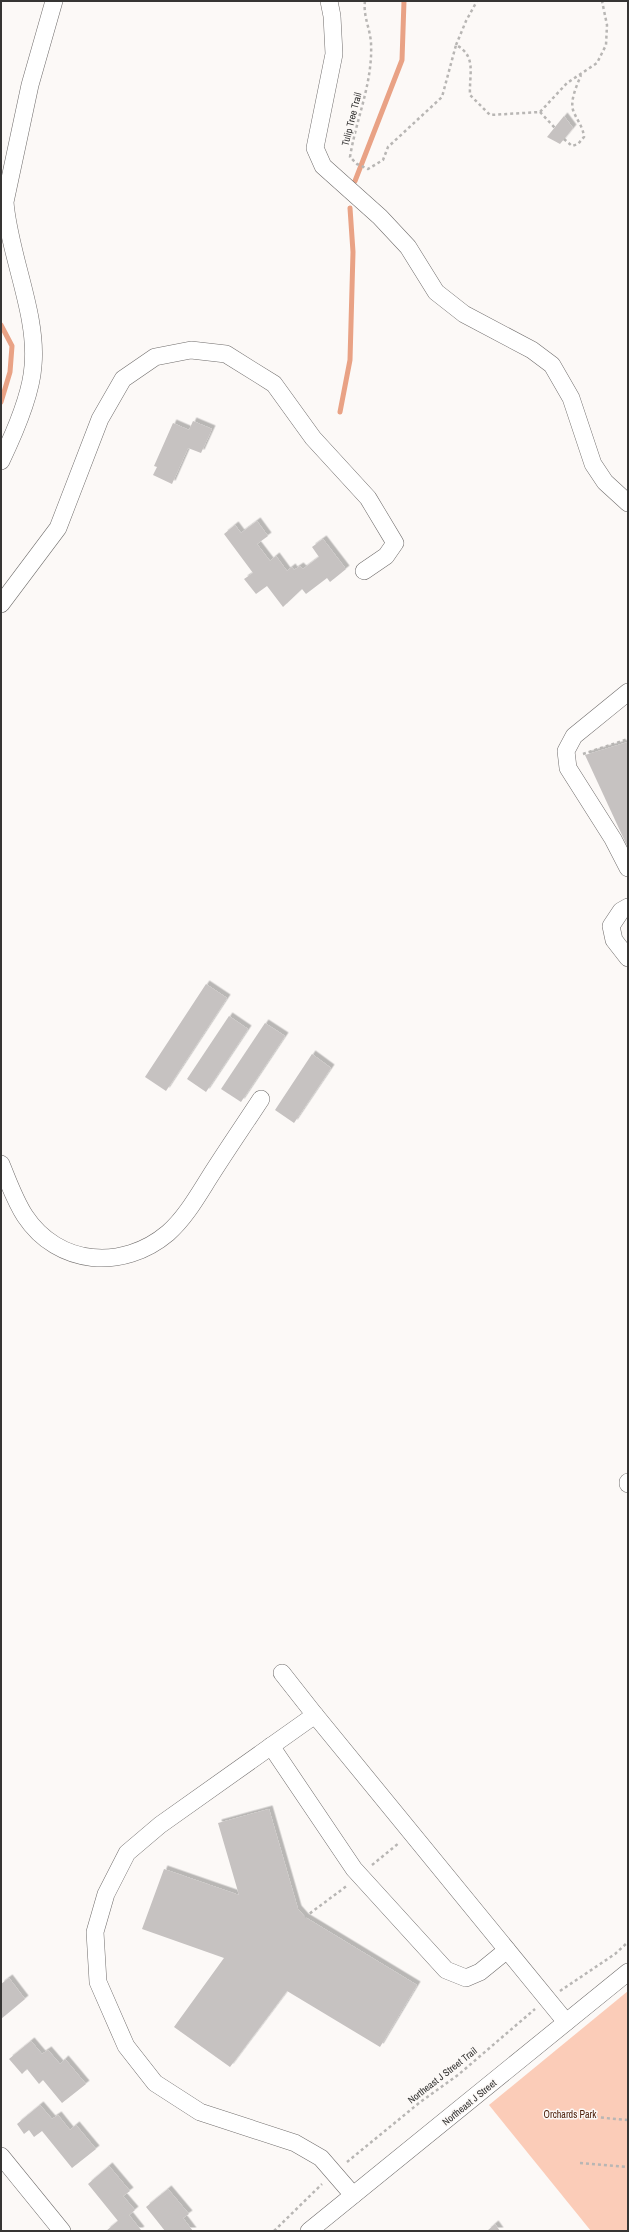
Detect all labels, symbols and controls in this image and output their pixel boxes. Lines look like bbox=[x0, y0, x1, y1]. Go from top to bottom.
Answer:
street label: Tulip Tree Trail bbox=[339, 91, 364, 147]
street label: Northeast J Street Trail bbox=[405, 2044, 479, 2106]
street label: Northeast J Street bbox=[440, 2077, 498, 2127]
park label: Orchards Park bbox=[544, 2108, 597, 2121]

